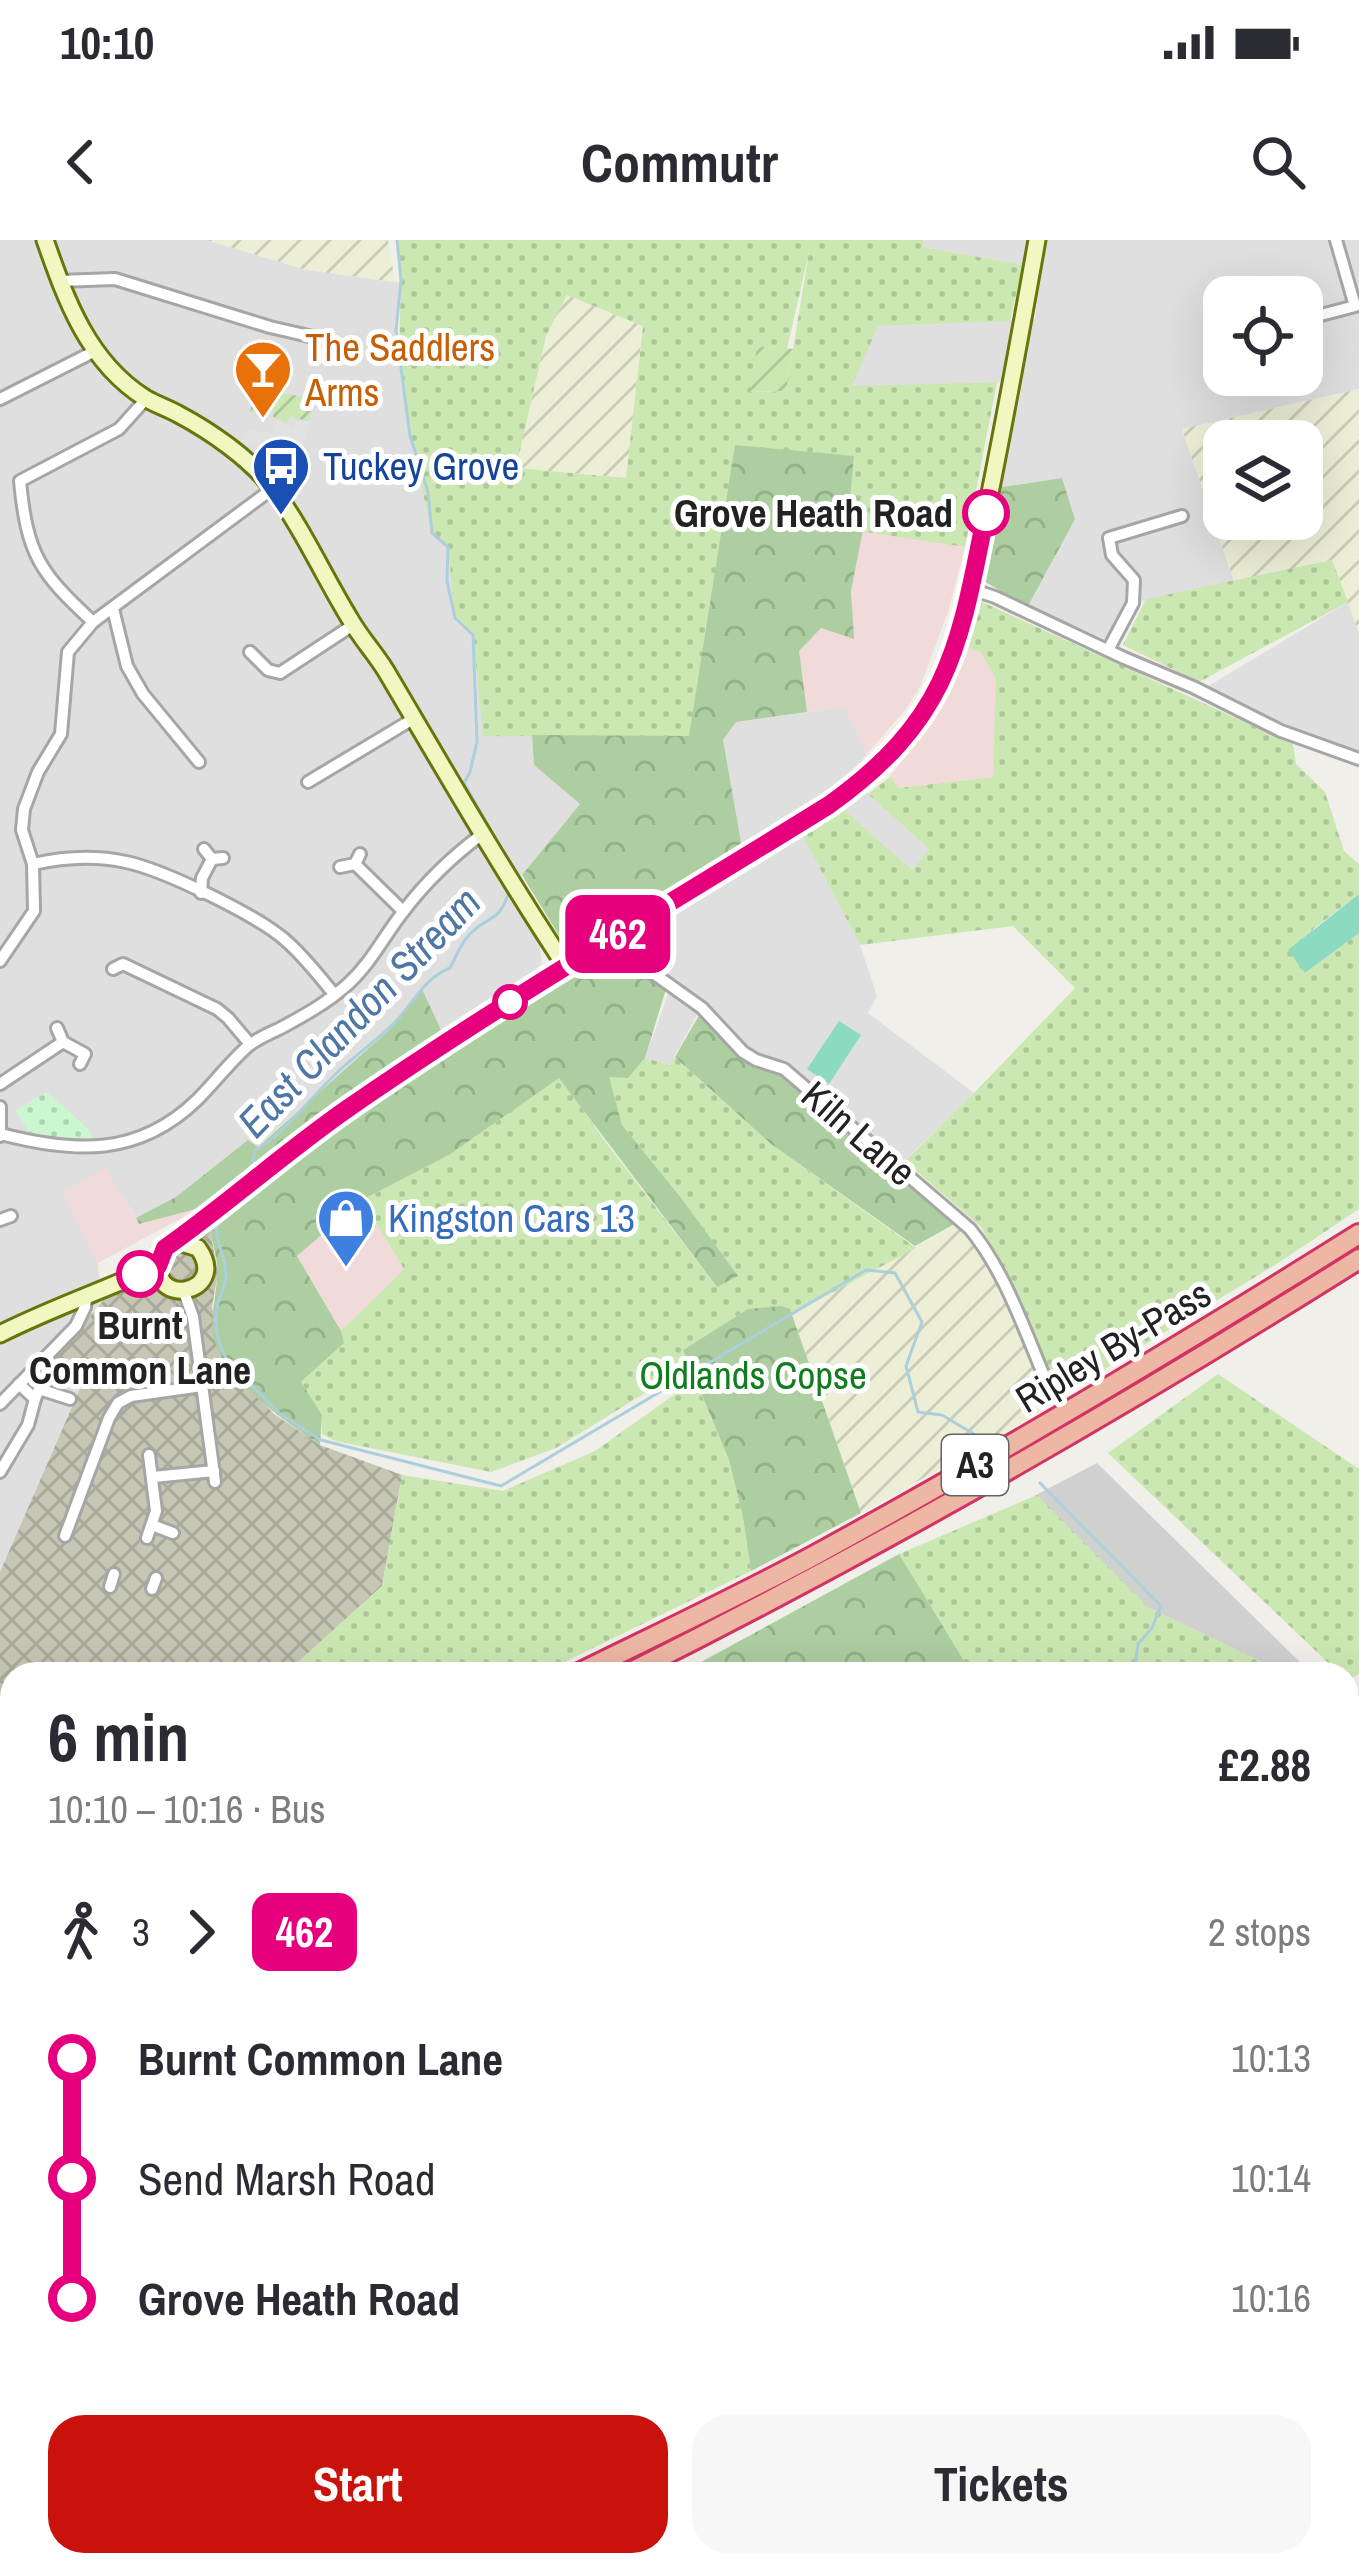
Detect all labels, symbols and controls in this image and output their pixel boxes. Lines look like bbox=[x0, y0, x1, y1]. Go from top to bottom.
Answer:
text: 10:10 bbox=[60, 12, 154, 73]
text: Commutr bbox=[581, 126, 778, 199]
icon: back bbox=[48, 129, 114, 195]
icon: search bbox=[1245, 129, 1311, 195]
map controls bbox=[1203, 276, 1323, 540]
button: locate bbox=[1203, 276, 1323, 396]
place label: The Saddlers Arms bbox=[304, 321, 495, 418]
bar icon: The Saddlers Arms bbox=[232, 338, 294, 420]
button: layers bbox=[1203, 420, 1323, 540]
bus stop icon: Tuckey Grove bbox=[250, 435, 312, 517]
place label: Tuckey Grove bbox=[323, 440, 519, 492]
place label: Grove Heath Road bbox=[674, 487, 953, 539]
marker: Grove Heath Road bbox=[964, 491, 1008, 535]
water label: East Clandon Stream bbox=[225, 875, 493, 1149]
line badge: 462 bbox=[549, 895, 687, 973]
text: 462 bbox=[589, 906, 647, 962]
unlabelled marker bbox=[494, 986, 526, 1018]
street label: Kiln Lane bbox=[791, 1069, 927, 1197]
shop icon: Kingston Cars 13 bbox=[315, 1187, 377, 1269]
place label: Kingston Cars 13 bbox=[388, 1192, 635, 1244]
marker: Burnt Common Lane bbox=[118, 1252, 162, 1296]
street label: Ripley By-Pass bbox=[1006, 1267, 1220, 1425]
place label: Burnt Common Lane bbox=[29, 1299, 251, 1396]
park label: Oldlands Copse bbox=[639, 1349, 867, 1401]
road number: A3 bbox=[942, 1435, 1008, 1495]
text: 6 min bbox=[48, 1693, 189, 1782]
text: £2.88 bbox=[1219, 1734, 1311, 1795]
text: 10:10 – 10:16 · Bus bbox=[48, 1783, 325, 1835]
icon: walk bbox=[48, 1899, 114, 1965]
icon: forward bbox=[168, 1899, 234, 1965]
text: 462 bbox=[276, 1904, 333, 1960]
text: 3 bbox=[132, 1906, 150, 1958]
text: 2 stops bbox=[1208, 1906, 1311, 1958]
text: Burnt Common Lane bbox=[138, 2028, 503, 2089]
text: 10:13 bbox=[1231, 2032, 1311, 2084]
text: Send Marsh Road bbox=[138, 2148, 435, 2209]
text: 10:14 bbox=[1231, 2152, 1311, 2204]
text: Grove Heath Road bbox=[138, 2268, 460, 2329]
text: 10:16 bbox=[1231, 2272, 1311, 2324]
button: Start bbox=[48, 2415, 668, 2553]
button: Tickets bbox=[692, 2415, 1311, 2553]

